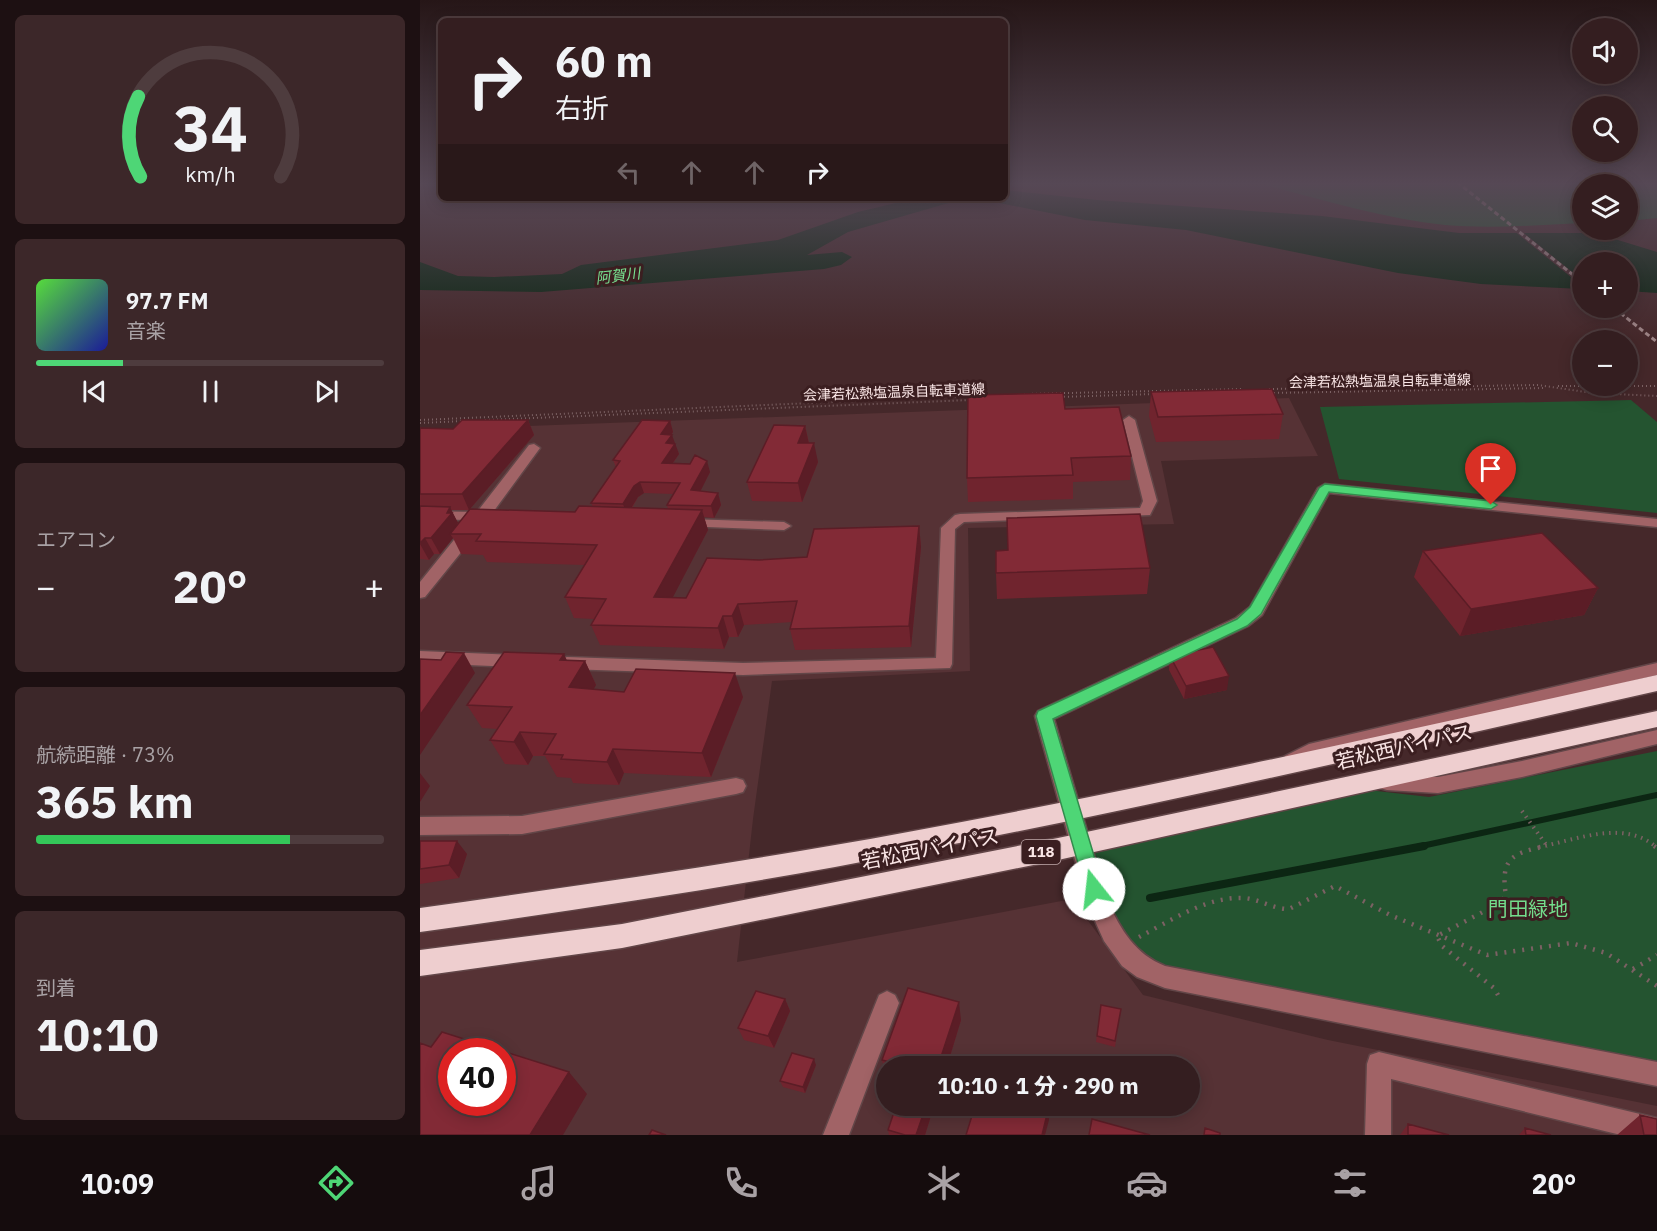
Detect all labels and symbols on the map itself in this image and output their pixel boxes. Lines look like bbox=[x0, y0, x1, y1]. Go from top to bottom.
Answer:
water label: 阿賀川 bbox=[594, 263, 643, 288]
street label: 会津若松熱塩温泉自転車道線 bbox=[1289, 370, 1471, 392]
street label: 会津若松熱塩温泉自転車道線 bbox=[803, 380, 985, 404]
pin bbox=[1465, 443, 1516, 505]
street label: 若松西バイパス bbox=[1333, 718, 1475, 775]
street label: 若松西バイパス bbox=[859, 822, 1001, 875]
road number: 118 bbox=[1022, 840, 1060, 864]
position arrow bbox=[1062, 857, 1126, 921]
park label: 門田緑地 bbox=[1488, 895, 1568, 922]
speed limit sign: 40 bbox=[438, 1038, 516, 1116]

